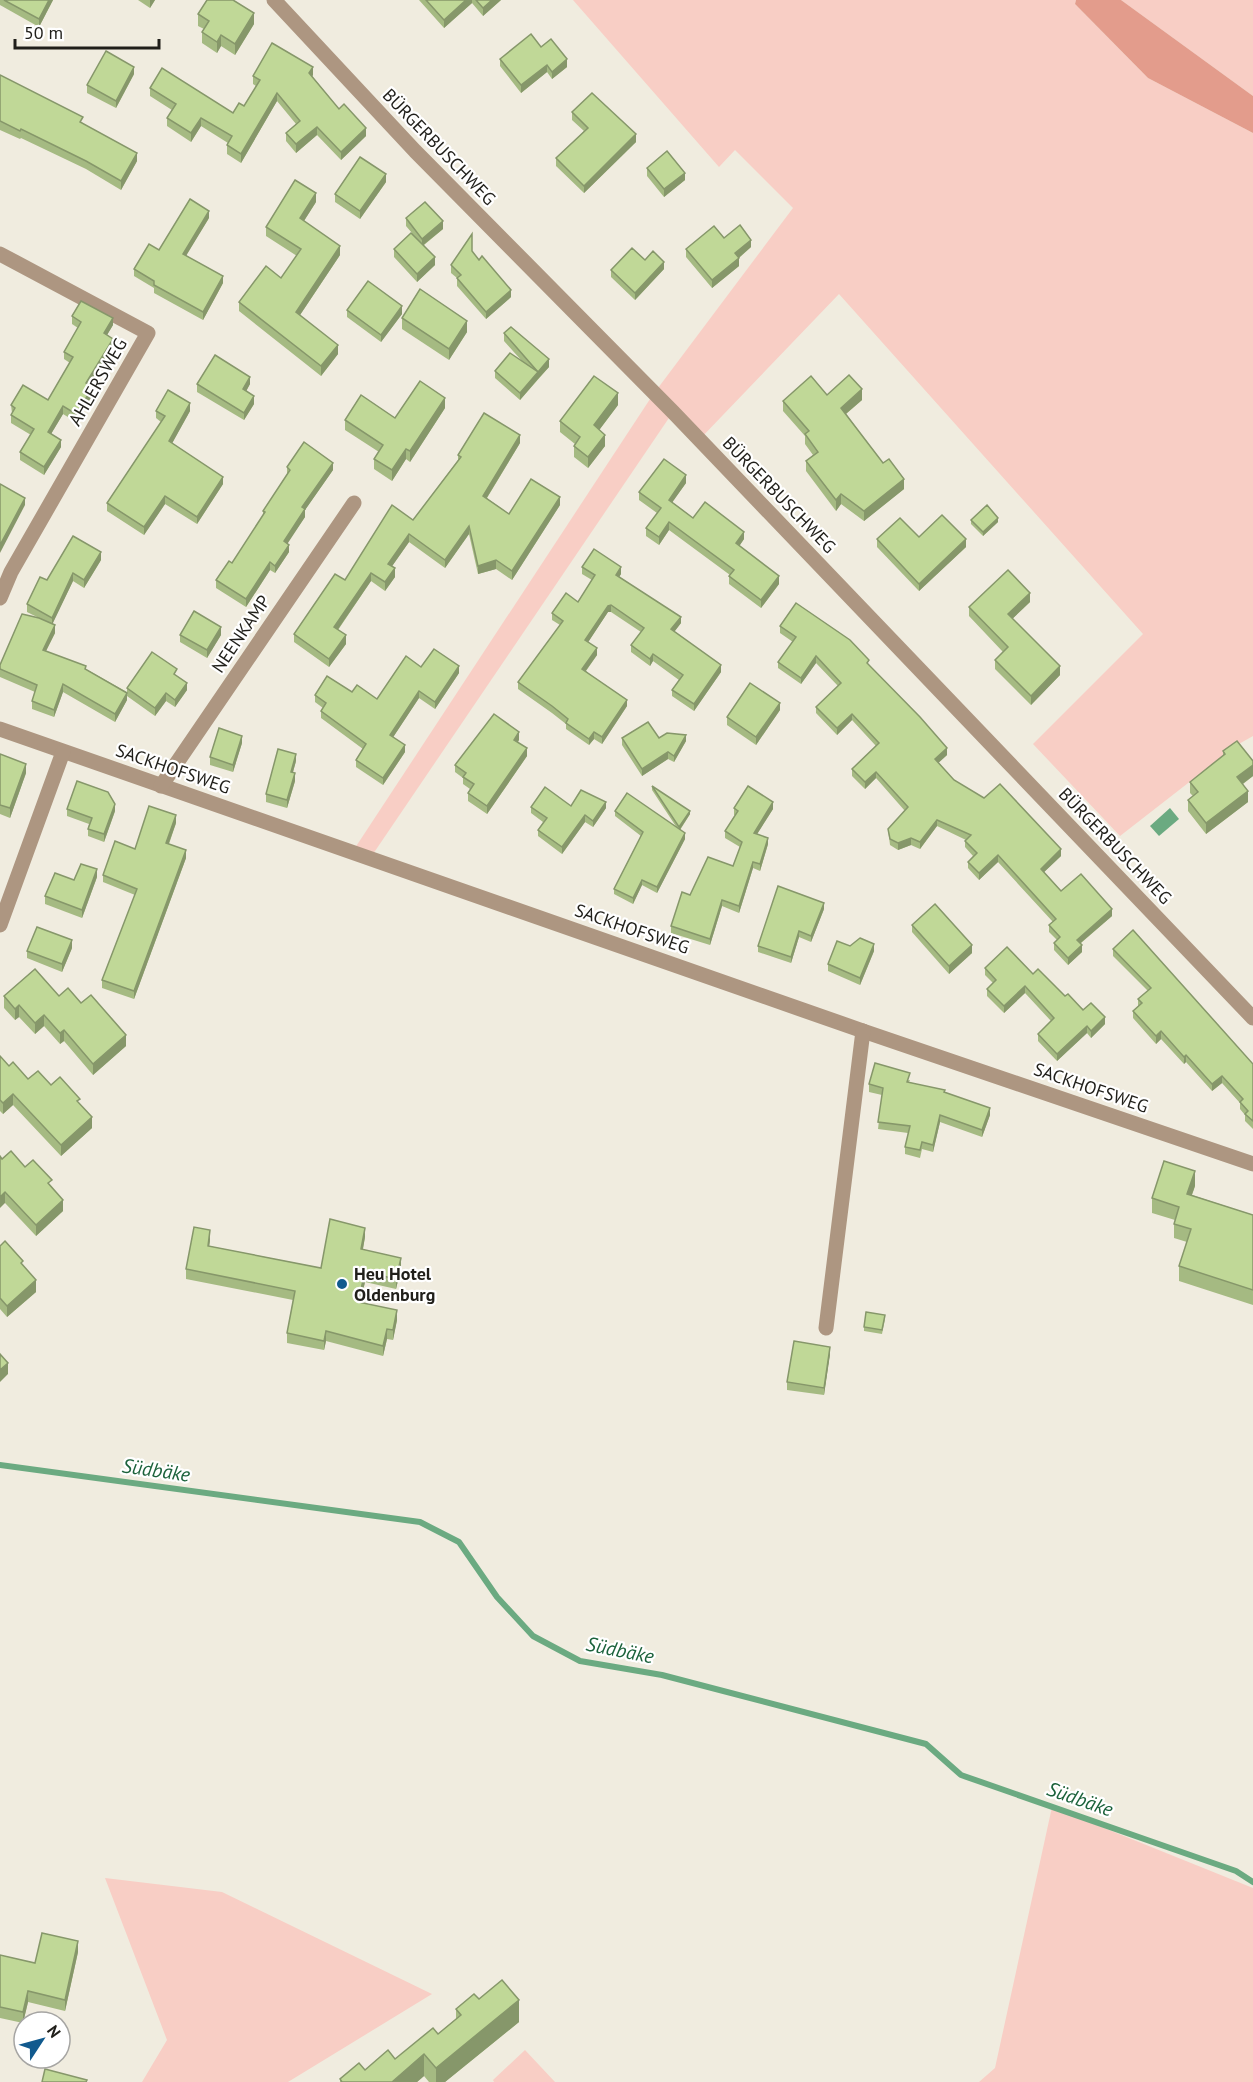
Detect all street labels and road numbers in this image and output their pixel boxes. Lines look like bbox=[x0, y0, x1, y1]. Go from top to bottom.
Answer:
street label: BÜRGERBUSCHWEG bbox=[378, 84, 501, 210]
street label: AHLERSWEG bbox=[63, 334, 132, 430]
street label: BÜRGERBUSCHWEG bbox=[718, 432, 841, 558]
street label: NEENKAMP bbox=[206, 590, 275, 677]
street label: SACKHOFSWEG bbox=[113, 738, 234, 799]
street label: BÜRGERBUSCHWEG bbox=[1054, 783, 1177, 909]
street label: SACKHOFSWEG bbox=[572, 898, 693, 959]
street label: SACKHOFSWEG bbox=[1031, 1057, 1152, 1118]

